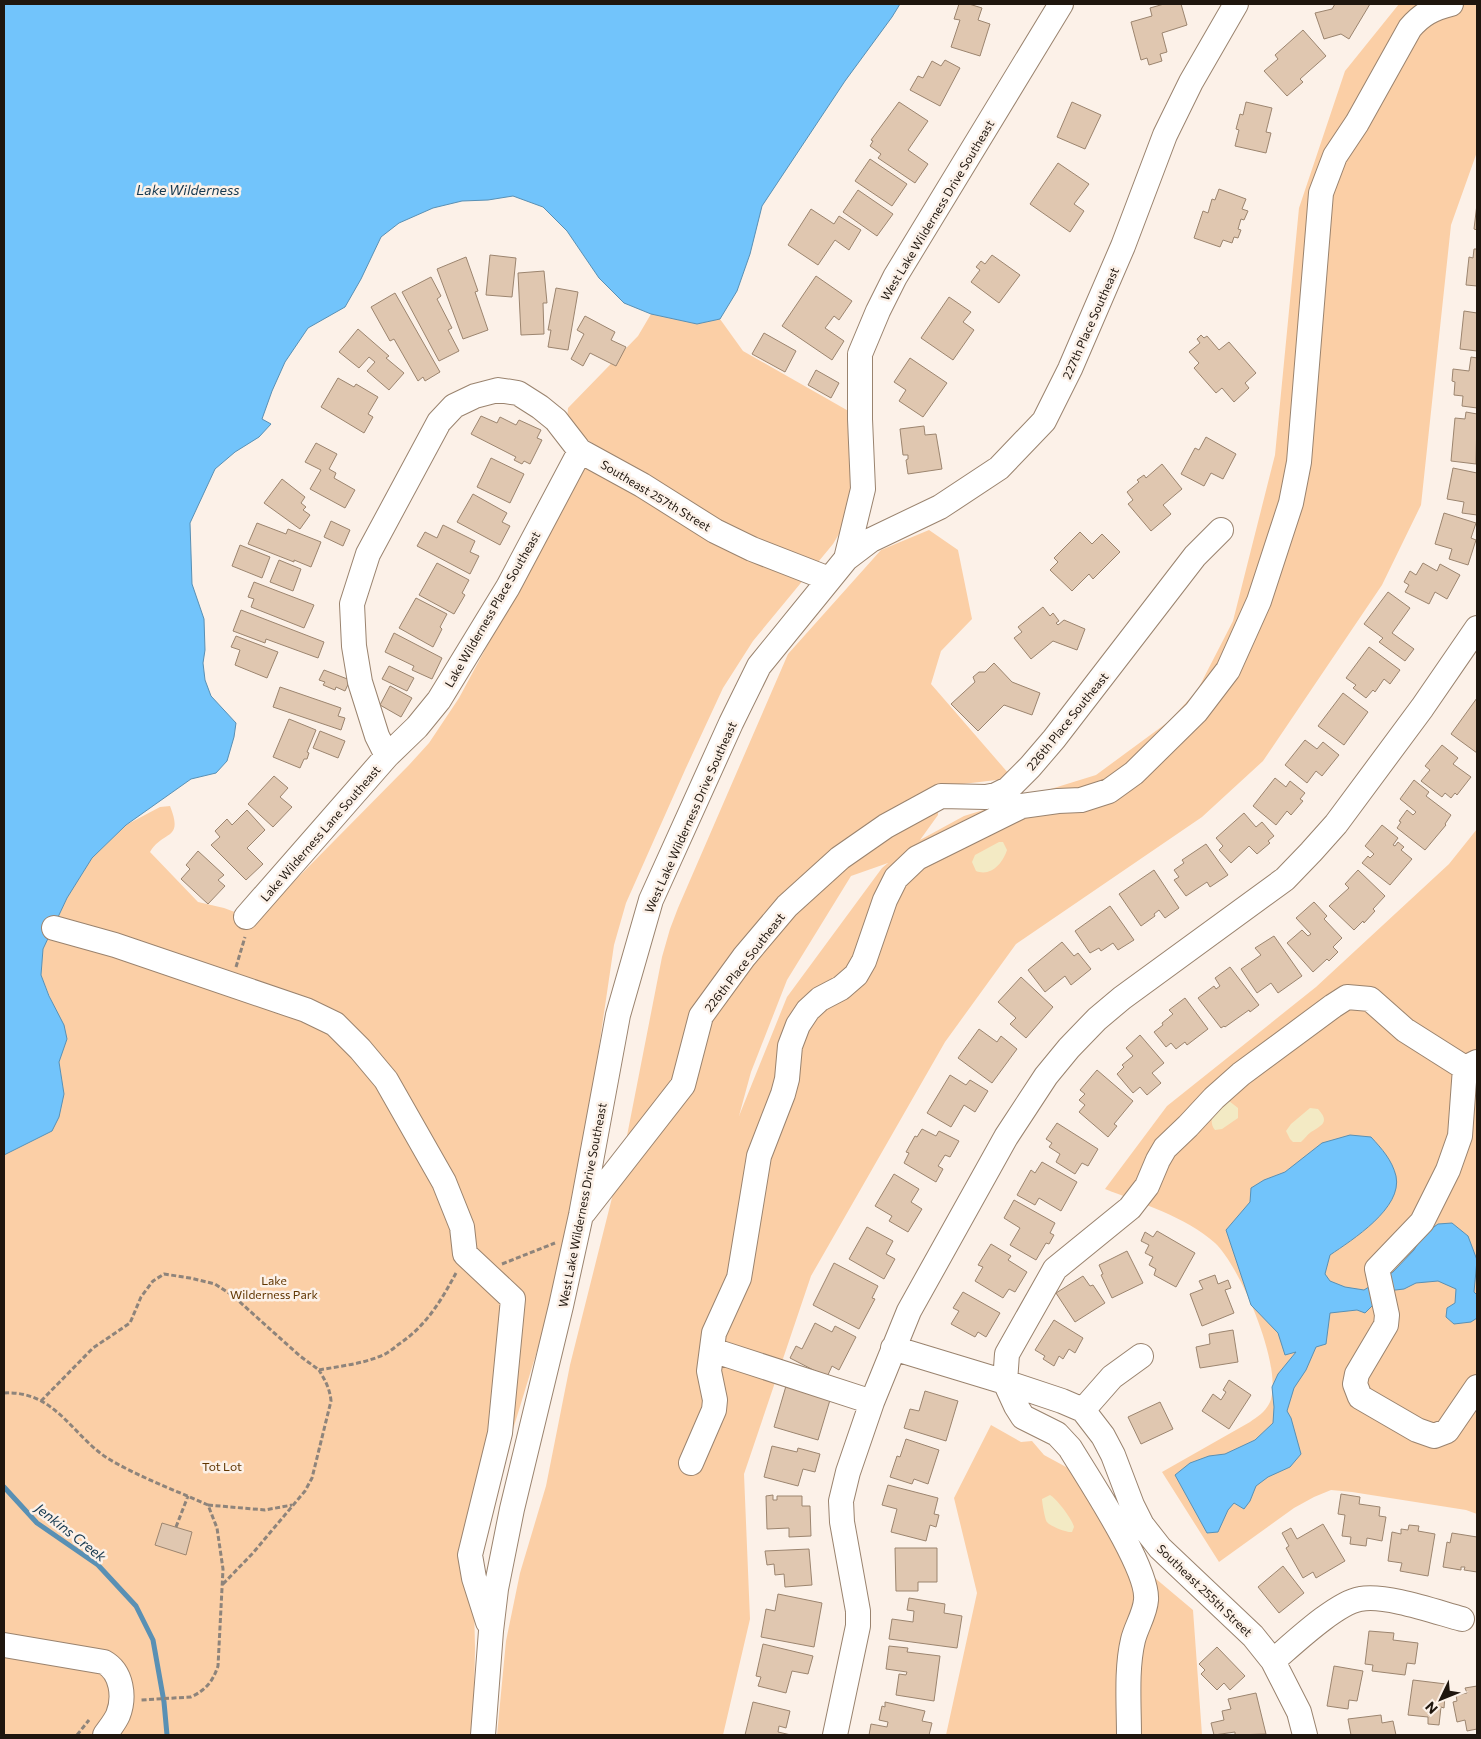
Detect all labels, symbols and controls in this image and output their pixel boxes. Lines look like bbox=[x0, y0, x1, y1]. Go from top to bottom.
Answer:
street label: West Lake Wilderness Drive Southeast bbox=[877, 117, 997, 303]
water label: Lake Wilderness bbox=[136, 181, 240, 198]
street label: 227th Place Southeast bbox=[1059, 265, 1121, 381]
street label: Southeast 257th Street bbox=[598, 457, 714, 533]
street label: Lake Wilderness Place Southeast bbox=[441, 528, 543, 690]
street label: 226th Place Southeast bbox=[1023, 669, 1111, 773]
street label: West Lake Wilderness Drive Southeast bbox=[641, 719, 739, 915]
street label: Lake Wilderness Lane Southeast bbox=[257, 762, 383, 904]
street label: 226th Place Southeast bbox=[701, 910, 787, 1014]
street label: West Lake Wilderness Drive Southeast bbox=[555, 1101, 609, 1309]
park label: Lake Wilderness Park bbox=[230, 1273, 318, 1301]
park label: Tot Lot bbox=[202, 1459, 242, 1473]
water label: Jenkins Creek bbox=[31, 1498, 110, 1565]
street label: Southeast 255th Street bbox=[1155, 1541, 1255, 1639]
north arrow bbox=[1416, 1674, 1466, 1724]
text: N bbox=[1421, 1699, 1441, 1718]

